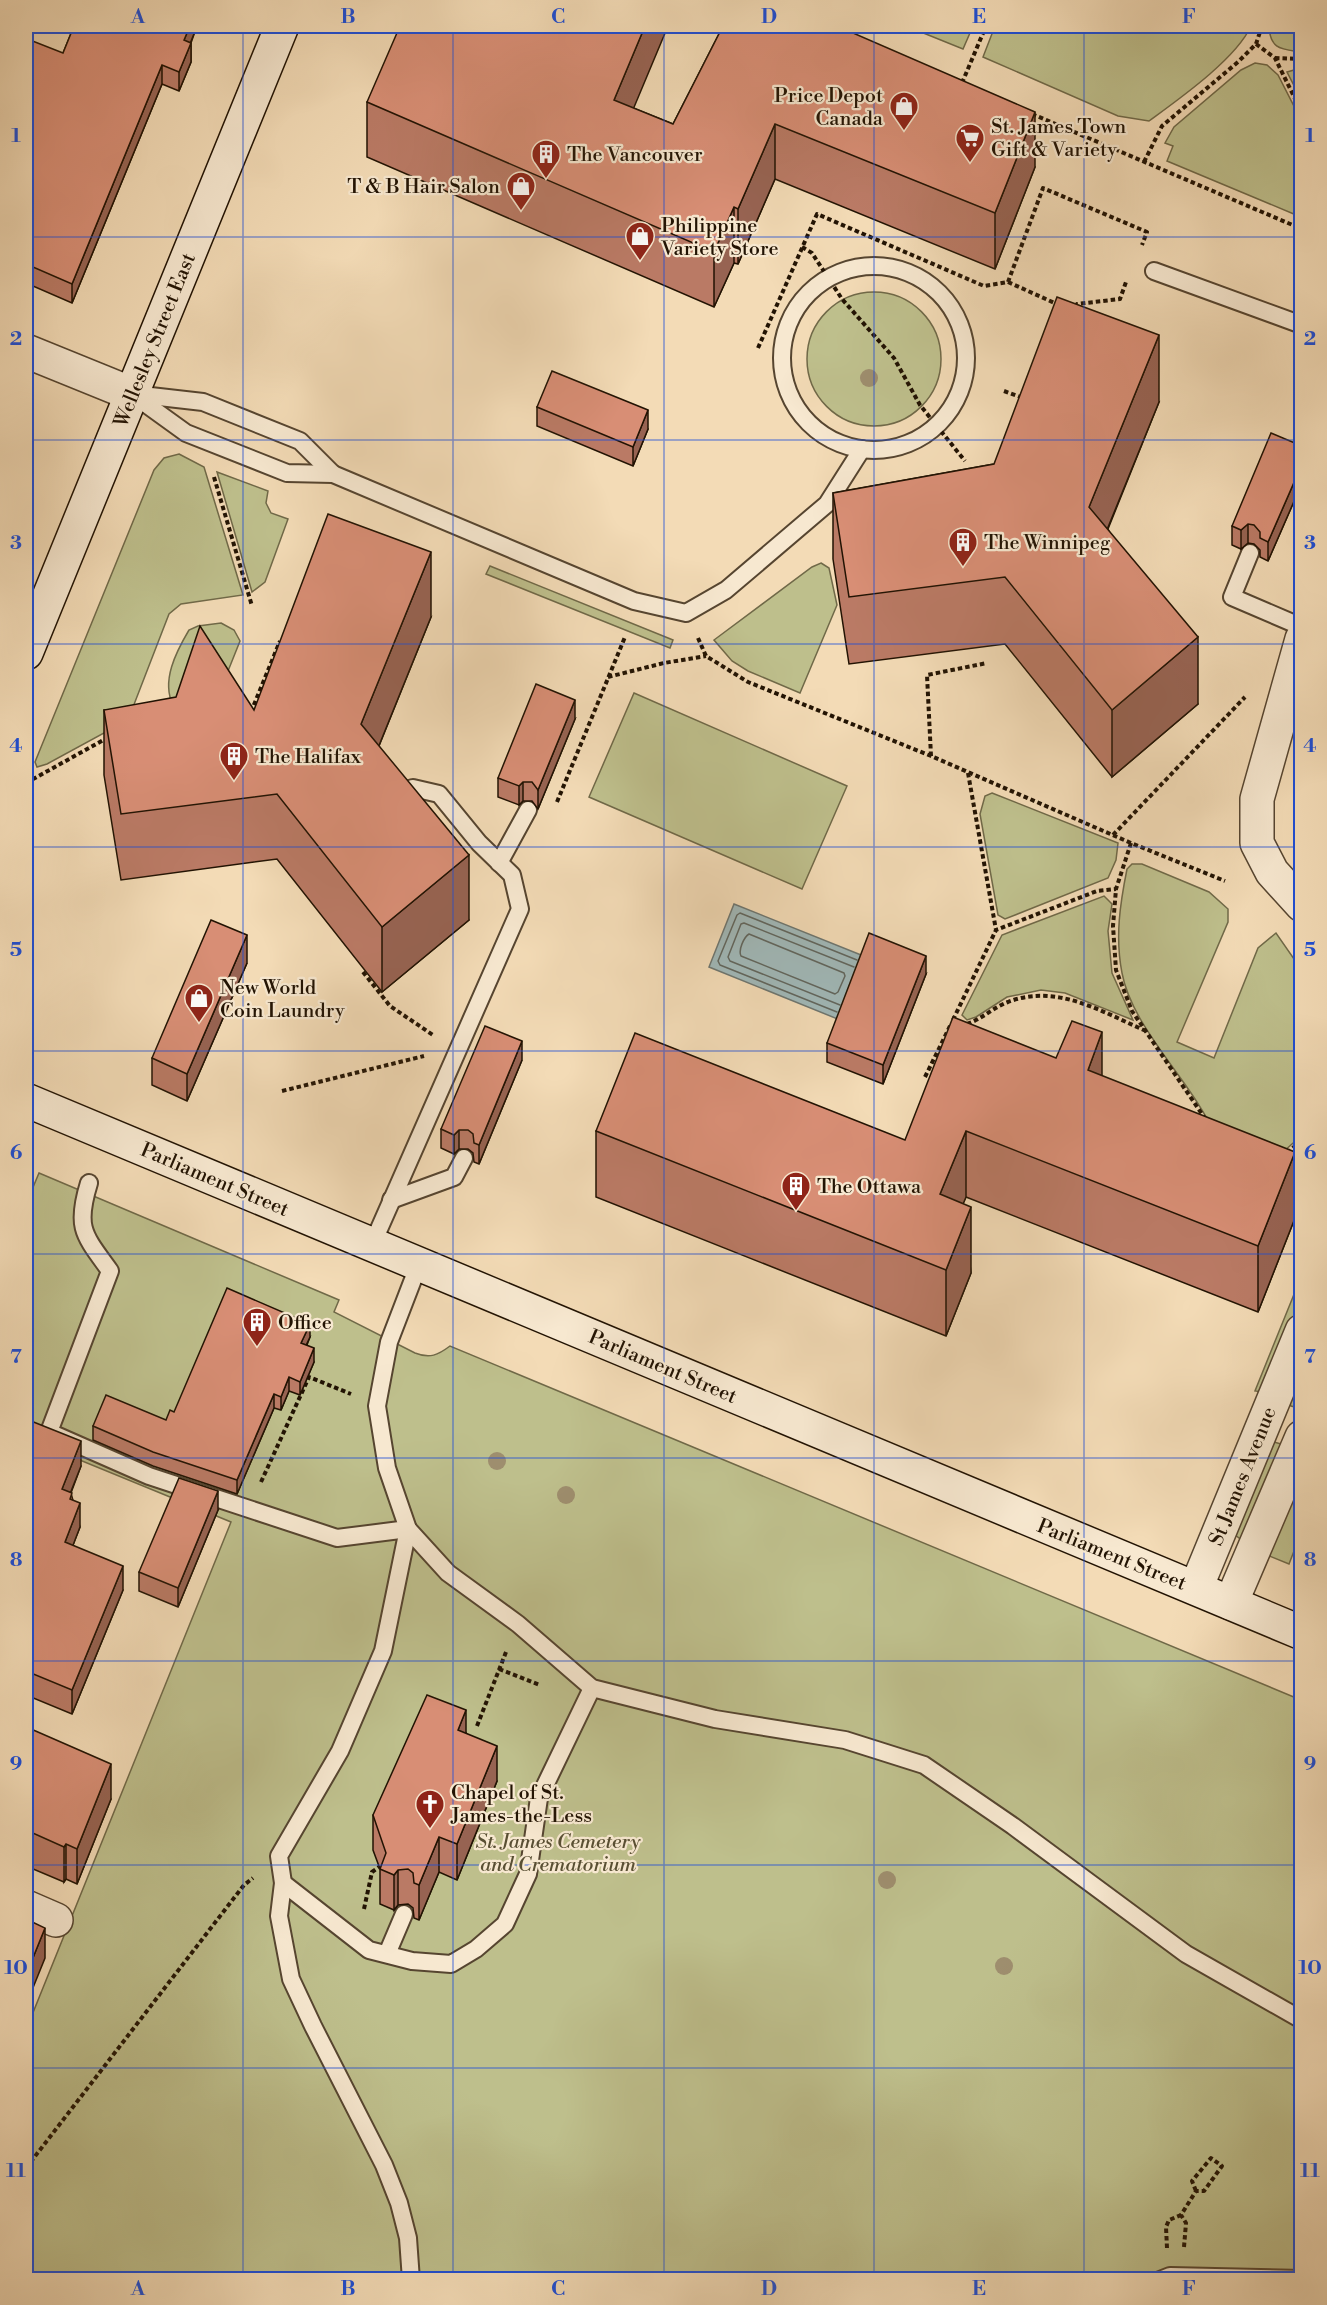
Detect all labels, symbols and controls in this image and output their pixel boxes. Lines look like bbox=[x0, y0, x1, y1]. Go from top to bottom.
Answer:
text: A bbox=[130, 5, 146, 30]
text: B bbox=[340, 5, 356, 30]
text: C bbox=[551, 5, 565, 30]
text: D bbox=[761, 5, 777, 30]
text: E bbox=[972, 5, 986, 30]
text: F bbox=[1182, 5, 1196, 30]
place label: Price Depot Canada bbox=[774, 84, 884, 132]
shop icon: Price Depot Canada bbox=[888, 90, 920, 132]
place label: St. James Town Gift & Variety bbox=[991, 115, 1126, 163]
supermarket icon: St. James Town Gift & Variety bbox=[954, 122, 986, 164]
text: 1 bbox=[11, 124, 21, 149]
text: 1 bbox=[1305, 124, 1315, 149]
building icon: The Vancouver bbox=[530, 138, 562, 180]
place label: The Vancouver bbox=[567, 143, 703, 168]
shop icon: T & B Hair Salon bbox=[505, 170, 537, 212]
place label: T & B Hair Salon bbox=[347, 175, 500, 200]
place label: Philippine Variety Store bbox=[660, 214, 779, 262]
shop icon: Philippine Variety Store bbox=[624, 220, 656, 262]
street label: Wellesley Street East bbox=[109, 250, 202, 432]
text: 2 bbox=[10, 327, 22, 352]
text: 2 bbox=[1304, 327, 1316, 352]
building icon: The Winnipeg bbox=[947, 526, 979, 568]
text: 3 bbox=[10, 531, 22, 556]
place label: The Winnipeg bbox=[984, 531, 1111, 556]
text: 3 bbox=[1304, 531, 1316, 556]
text: 4 bbox=[9, 734, 23, 759]
text: 4 bbox=[1303, 734, 1317, 759]
building icon: The Halifax bbox=[218, 740, 250, 782]
place label: The Halifax bbox=[255, 745, 362, 770]
text: 5 bbox=[10, 938, 22, 963]
text: 5 bbox=[1304, 938, 1316, 963]
place label: New World Coin Laundry bbox=[220, 976, 345, 1024]
shop icon: New World Coin Laundry bbox=[183, 982, 215, 1024]
street label: Parliament Street bbox=[136, 1138, 292, 1223]
text: 6 bbox=[10, 1141, 23, 1166]
text: 6 bbox=[1304, 1141, 1317, 1166]
building icon: The Ottawa bbox=[780, 1170, 812, 1212]
place label: The Ottawa bbox=[817, 1175, 922, 1200]
building icon: Office bbox=[241, 1306, 273, 1348]
place label: Office bbox=[278, 1311, 332, 1336]
street label: Parliament Street bbox=[584, 1325, 740, 1410]
text: 7 bbox=[10, 1345, 22, 1370]
text: 7 bbox=[1304, 1345, 1316, 1370]
street label: St James Avenue bbox=[1204, 1403, 1283, 1550]
street label: Parliament Street bbox=[1033, 1514, 1190, 1597]
text: 8 bbox=[10, 1548, 23, 1573]
text: 8 bbox=[1304, 1548, 1317, 1573]
text: 9 bbox=[10, 1752, 22, 1777]
text: 9 bbox=[1304, 1752, 1316, 1777]
place label: Chapel of St. James-the-Less bbox=[450, 1781, 592, 1829]
church icon: Chapel of St. James-the-Less bbox=[414, 1788, 446, 1830]
park label: St. James Cemetery and Crematorium bbox=[476, 1830, 641, 1878]
text: 10 bbox=[4, 1956, 28, 1981]
text: 10 bbox=[1298, 1956, 1322, 1981]
text: 11 bbox=[6, 2159, 26, 2184]
text: 11 bbox=[1300, 2159, 1320, 2184]
text: A bbox=[130, 2277, 146, 2302]
text: B bbox=[340, 2277, 356, 2302]
text: C bbox=[551, 2277, 565, 2302]
text: D bbox=[761, 2277, 777, 2302]
text: E bbox=[972, 2277, 986, 2302]
text: F bbox=[1182, 2277, 1196, 2302]

